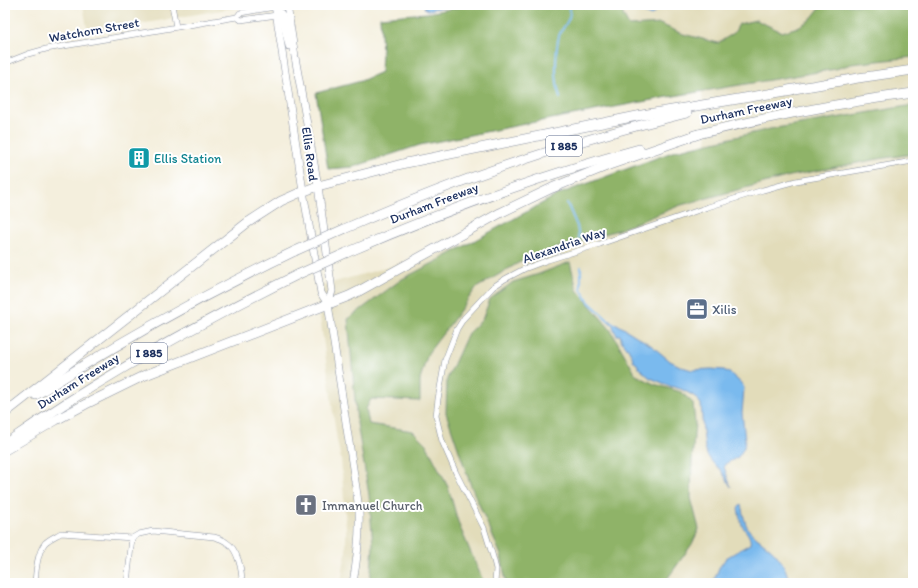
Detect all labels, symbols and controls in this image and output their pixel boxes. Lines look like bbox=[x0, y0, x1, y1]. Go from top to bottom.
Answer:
street label: Watchorn Street bbox=[48, 15, 140, 45]
street label: Durham Freeway bbox=[699, 93, 793, 127]
street label: Ellis Road bbox=[299, 126, 321, 182]
road number: I 885 bbox=[546, 136, 582, 156]
building icon: Ellis Station bbox=[126, 145, 152, 171]
place label: Ellis Station bbox=[154, 151, 222, 166]
street label: Durham Freeway bbox=[388, 179, 480, 227]
street label: Alexandria Way bbox=[521, 224, 607, 266]
office icon: Xilis bbox=[684, 296, 710, 322]
place label: Xilis bbox=[712, 302, 737, 317]
road number: I 885 bbox=[131, 343, 167, 363]
street label: Durham Freeway bbox=[34, 350, 122, 412]
church icon: Immanuel Church bbox=[293, 492, 319, 518]
place label: Immanuel Church bbox=[322, 498, 423, 513]

